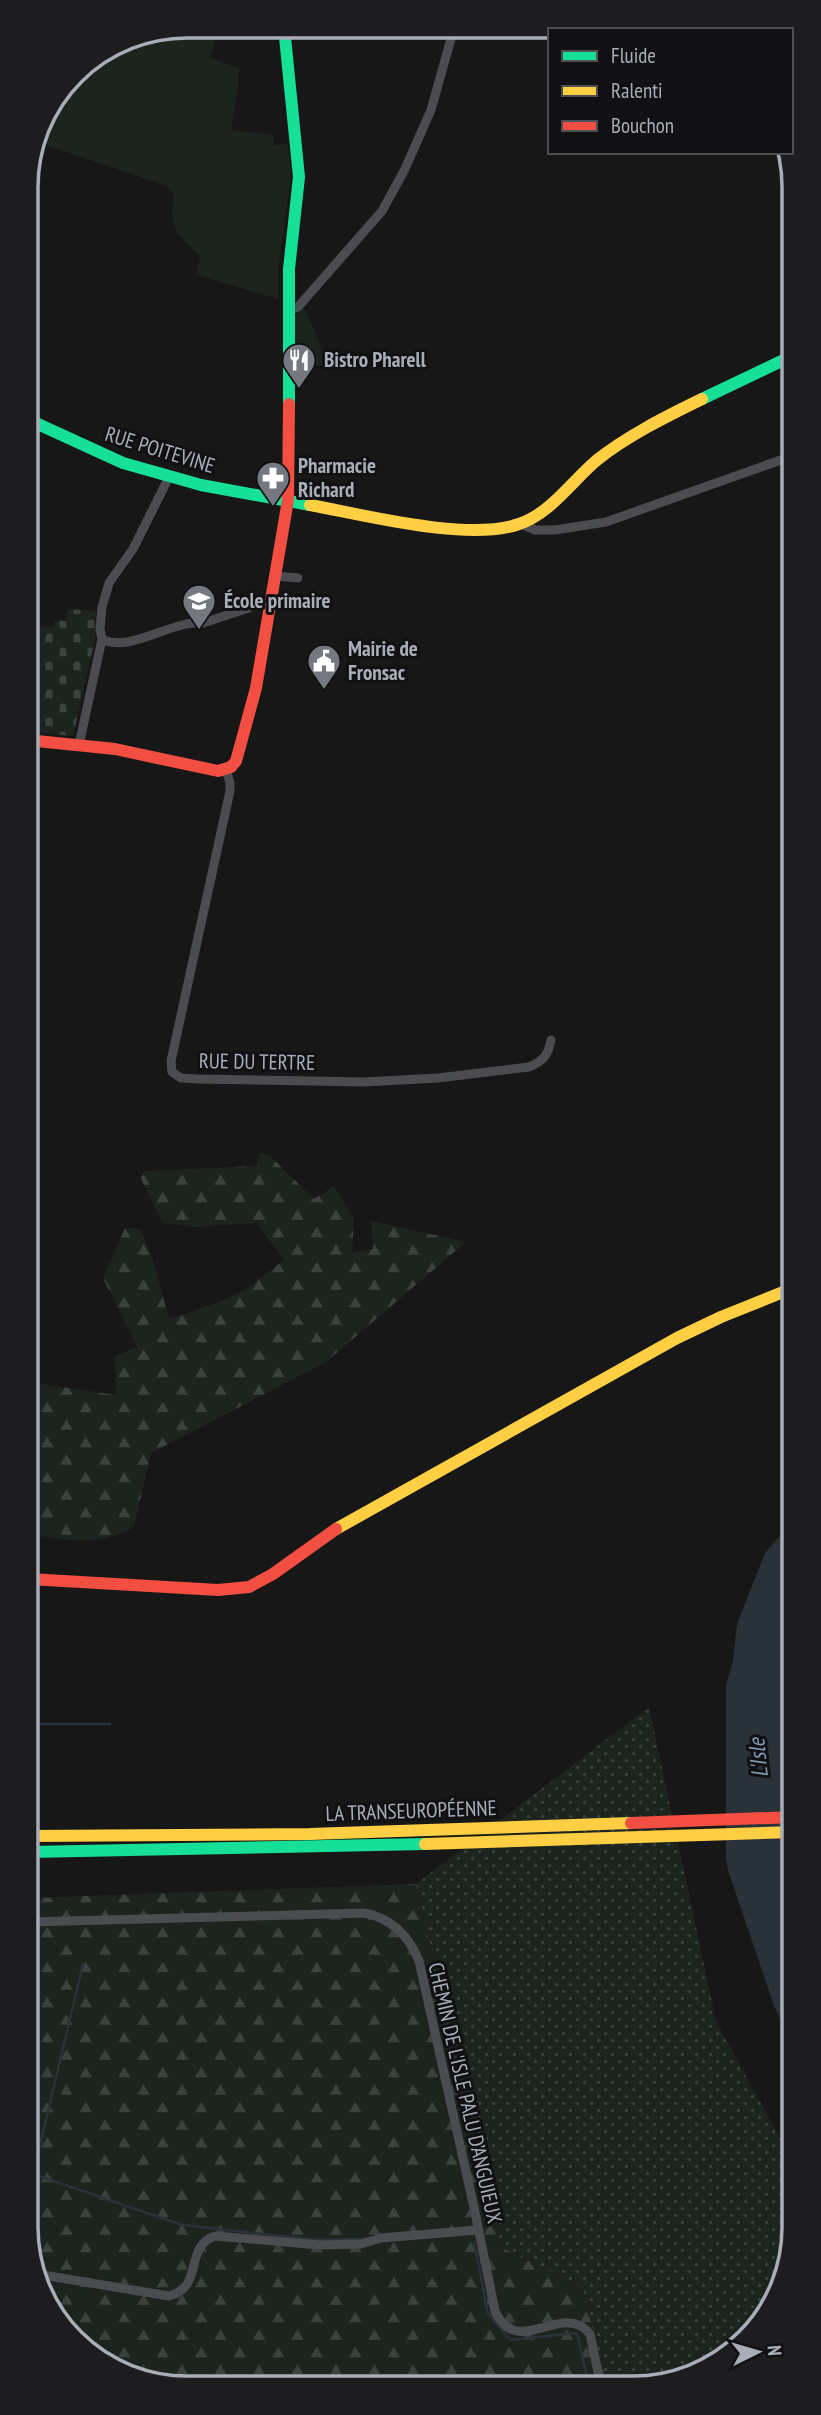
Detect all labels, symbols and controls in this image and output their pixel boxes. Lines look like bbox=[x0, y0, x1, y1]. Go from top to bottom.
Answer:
legend bbox=[548, 28, 793, 154]
text: Fluide bbox=[611, 42, 656, 69]
text: Ralenti bbox=[611, 77, 663, 104]
text: Bouchon bbox=[611, 112, 674, 139]
restaurant icon: Bistro Pharell bbox=[280, 341, 318, 390]
place label: Bistro Pharell bbox=[324, 346, 427, 373]
street label: RUE POITEVINE bbox=[102, 420, 218, 479]
place label: Pharmacie Richard bbox=[298, 452, 376, 503]
pharmacy icon: Pharmacie Richard bbox=[254, 459, 292, 508]
school or university icon: École primaire bbox=[180, 582, 218, 631]
place label: École primaire bbox=[224, 587, 331, 614]
place label: Mairie de Fronsac bbox=[348, 635, 418, 686]
public building icon: Mairie de Fronsac bbox=[305, 642, 343, 691]
street label: RUE DU TERTRE bbox=[199, 1047, 315, 1076]
water label: L'Isle bbox=[741, 1735, 774, 1779]
street label: LA TRANSEUROPÉENNE bbox=[325, 1794, 497, 1827]
street label: CHEMIN DE L'ISLE PALU D’ANGUIEUX bbox=[422, 1960, 509, 2226]
north arrow bbox=[723, 2317, 793, 2387]
text: N bbox=[763, 2344, 787, 2357]

